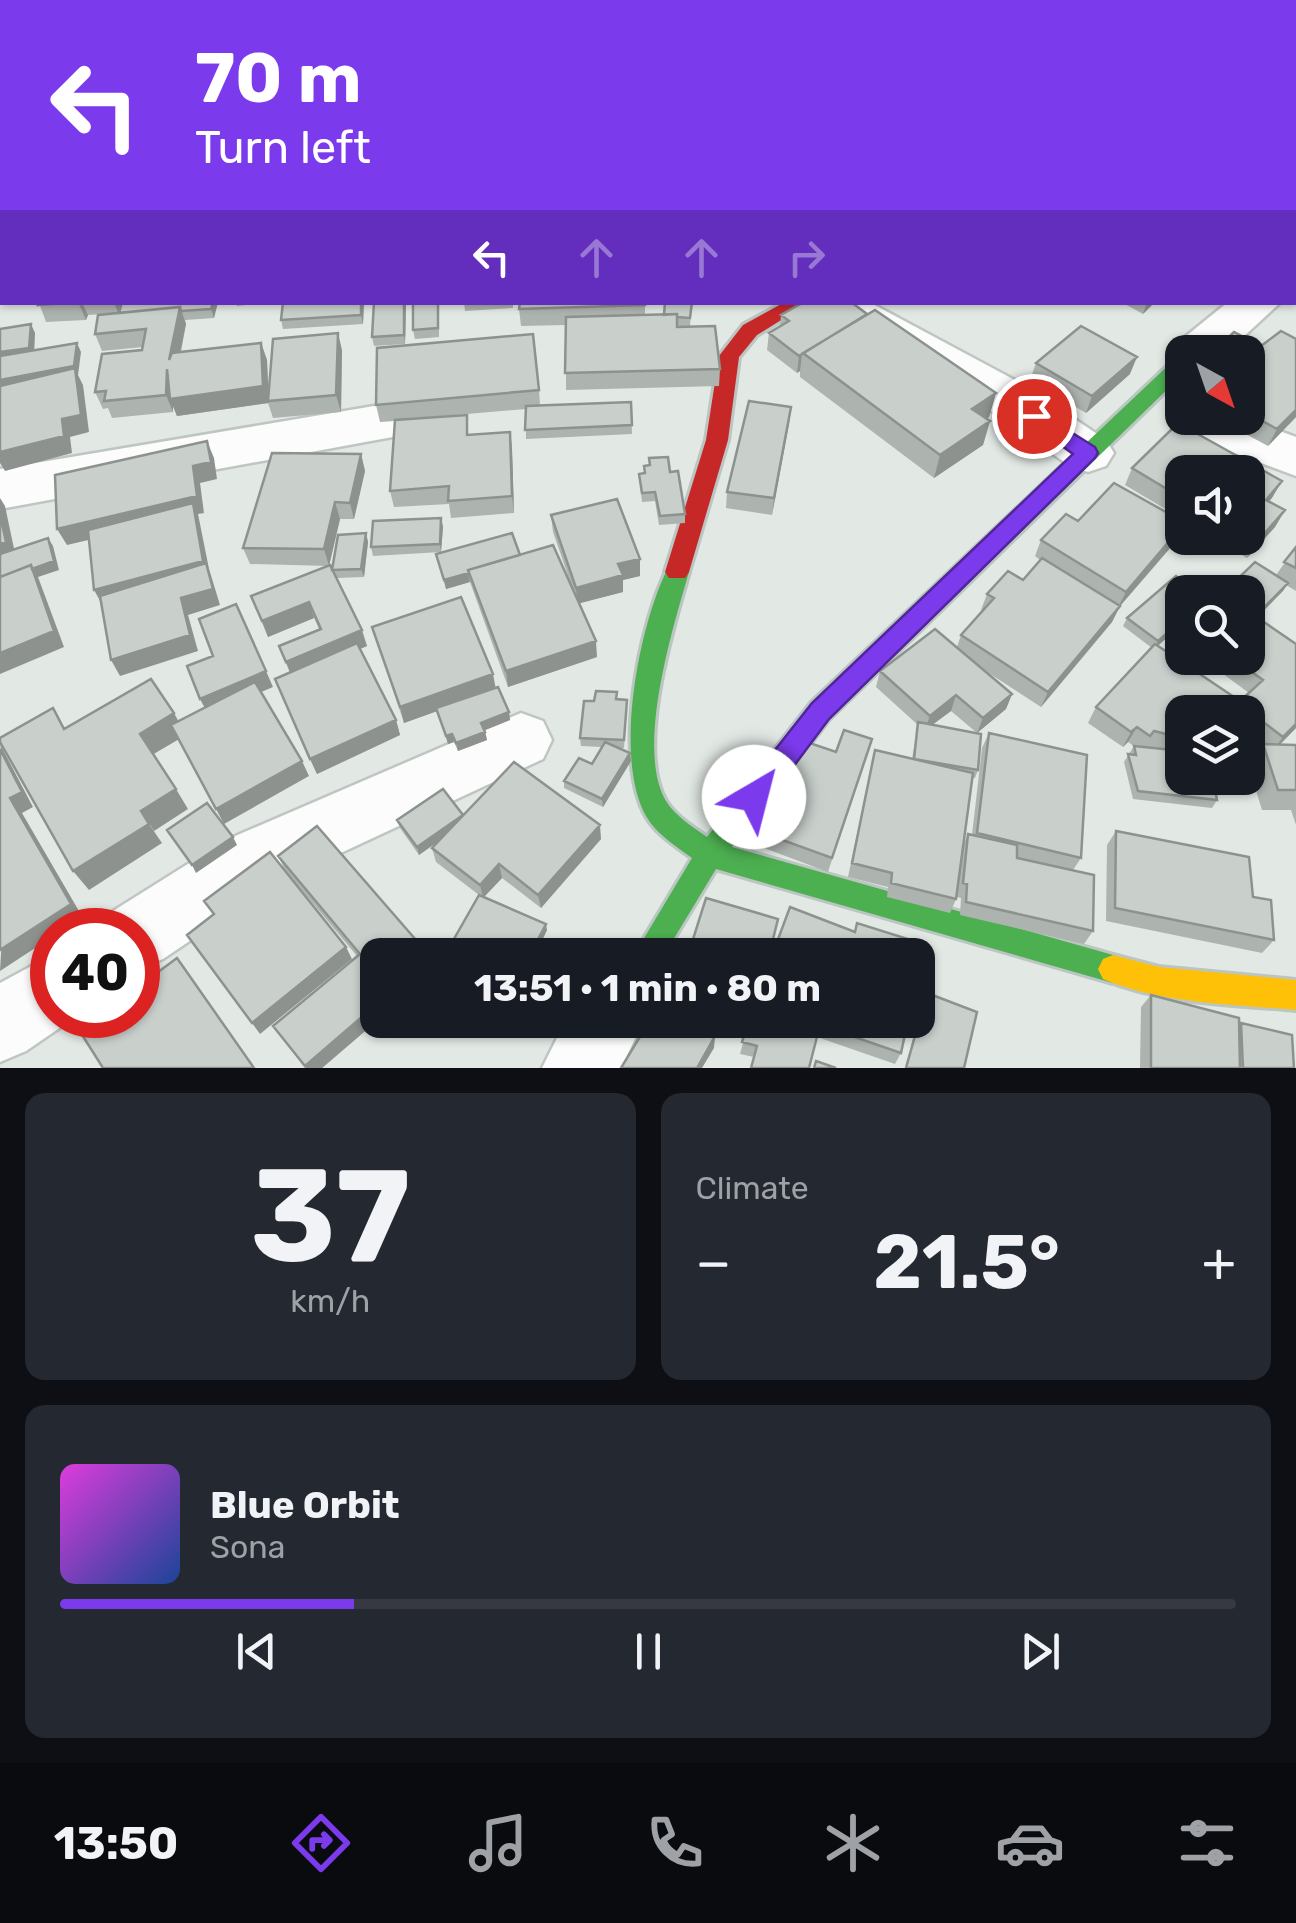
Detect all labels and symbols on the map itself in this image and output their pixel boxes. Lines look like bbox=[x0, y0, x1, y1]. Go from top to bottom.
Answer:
north arrow bbox=[1165, 335, 1265, 435]
pin bbox=[992, 374, 1077, 459]
position arrow bbox=[702, 745, 806, 849]
speed limit sign: 40 bbox=[30, 908, 160, 1038]

